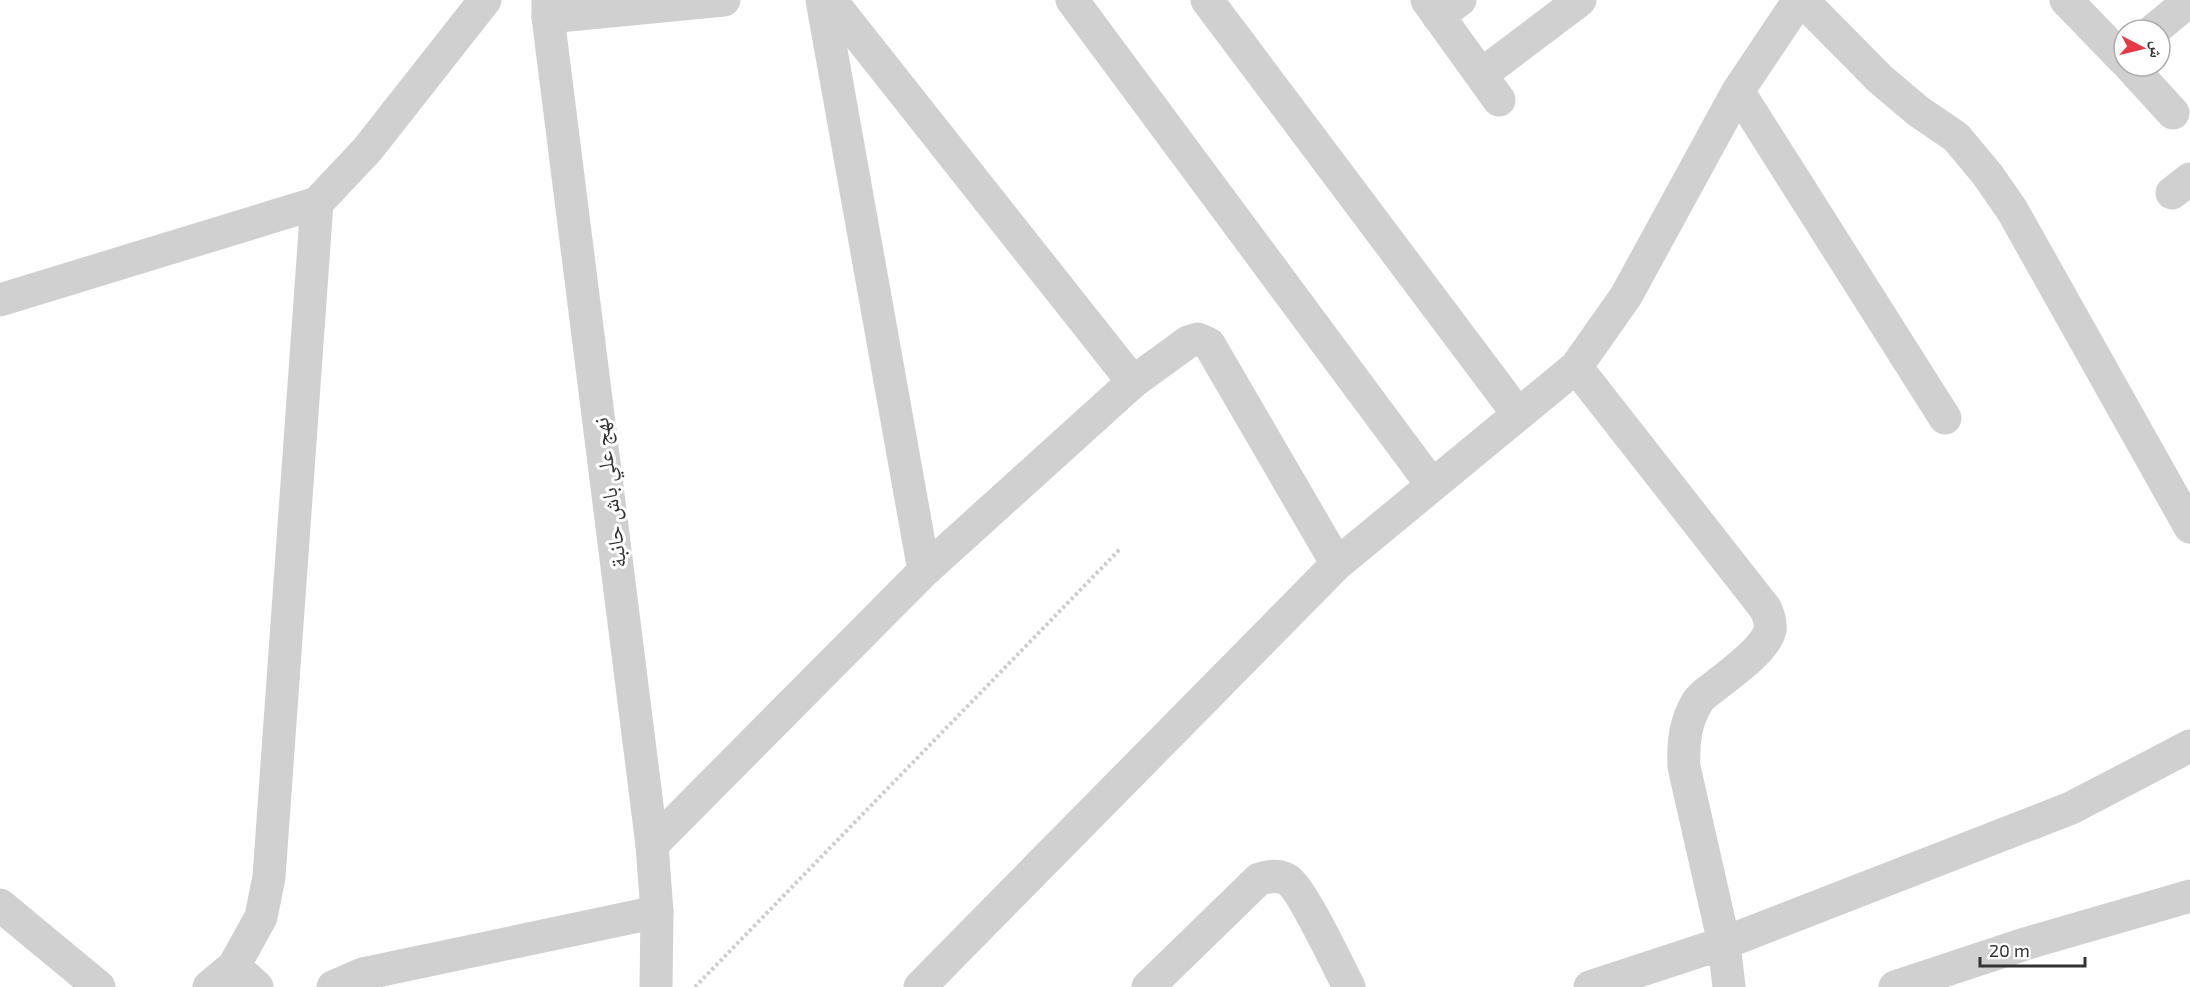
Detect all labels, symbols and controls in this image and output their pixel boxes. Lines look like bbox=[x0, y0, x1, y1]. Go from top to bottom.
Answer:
north arrow bbox=[2112, 18, 2172, 78]
text: ش bbox=[2146, 40, 2168, 59]
street label: نهج علي باش حانبة bbox=[586, 416, 636, 570]
scale bar bbox=[1980, 930, 2085, 968]
text: 20 m bbox=[1989, 939, 2030, 961]

